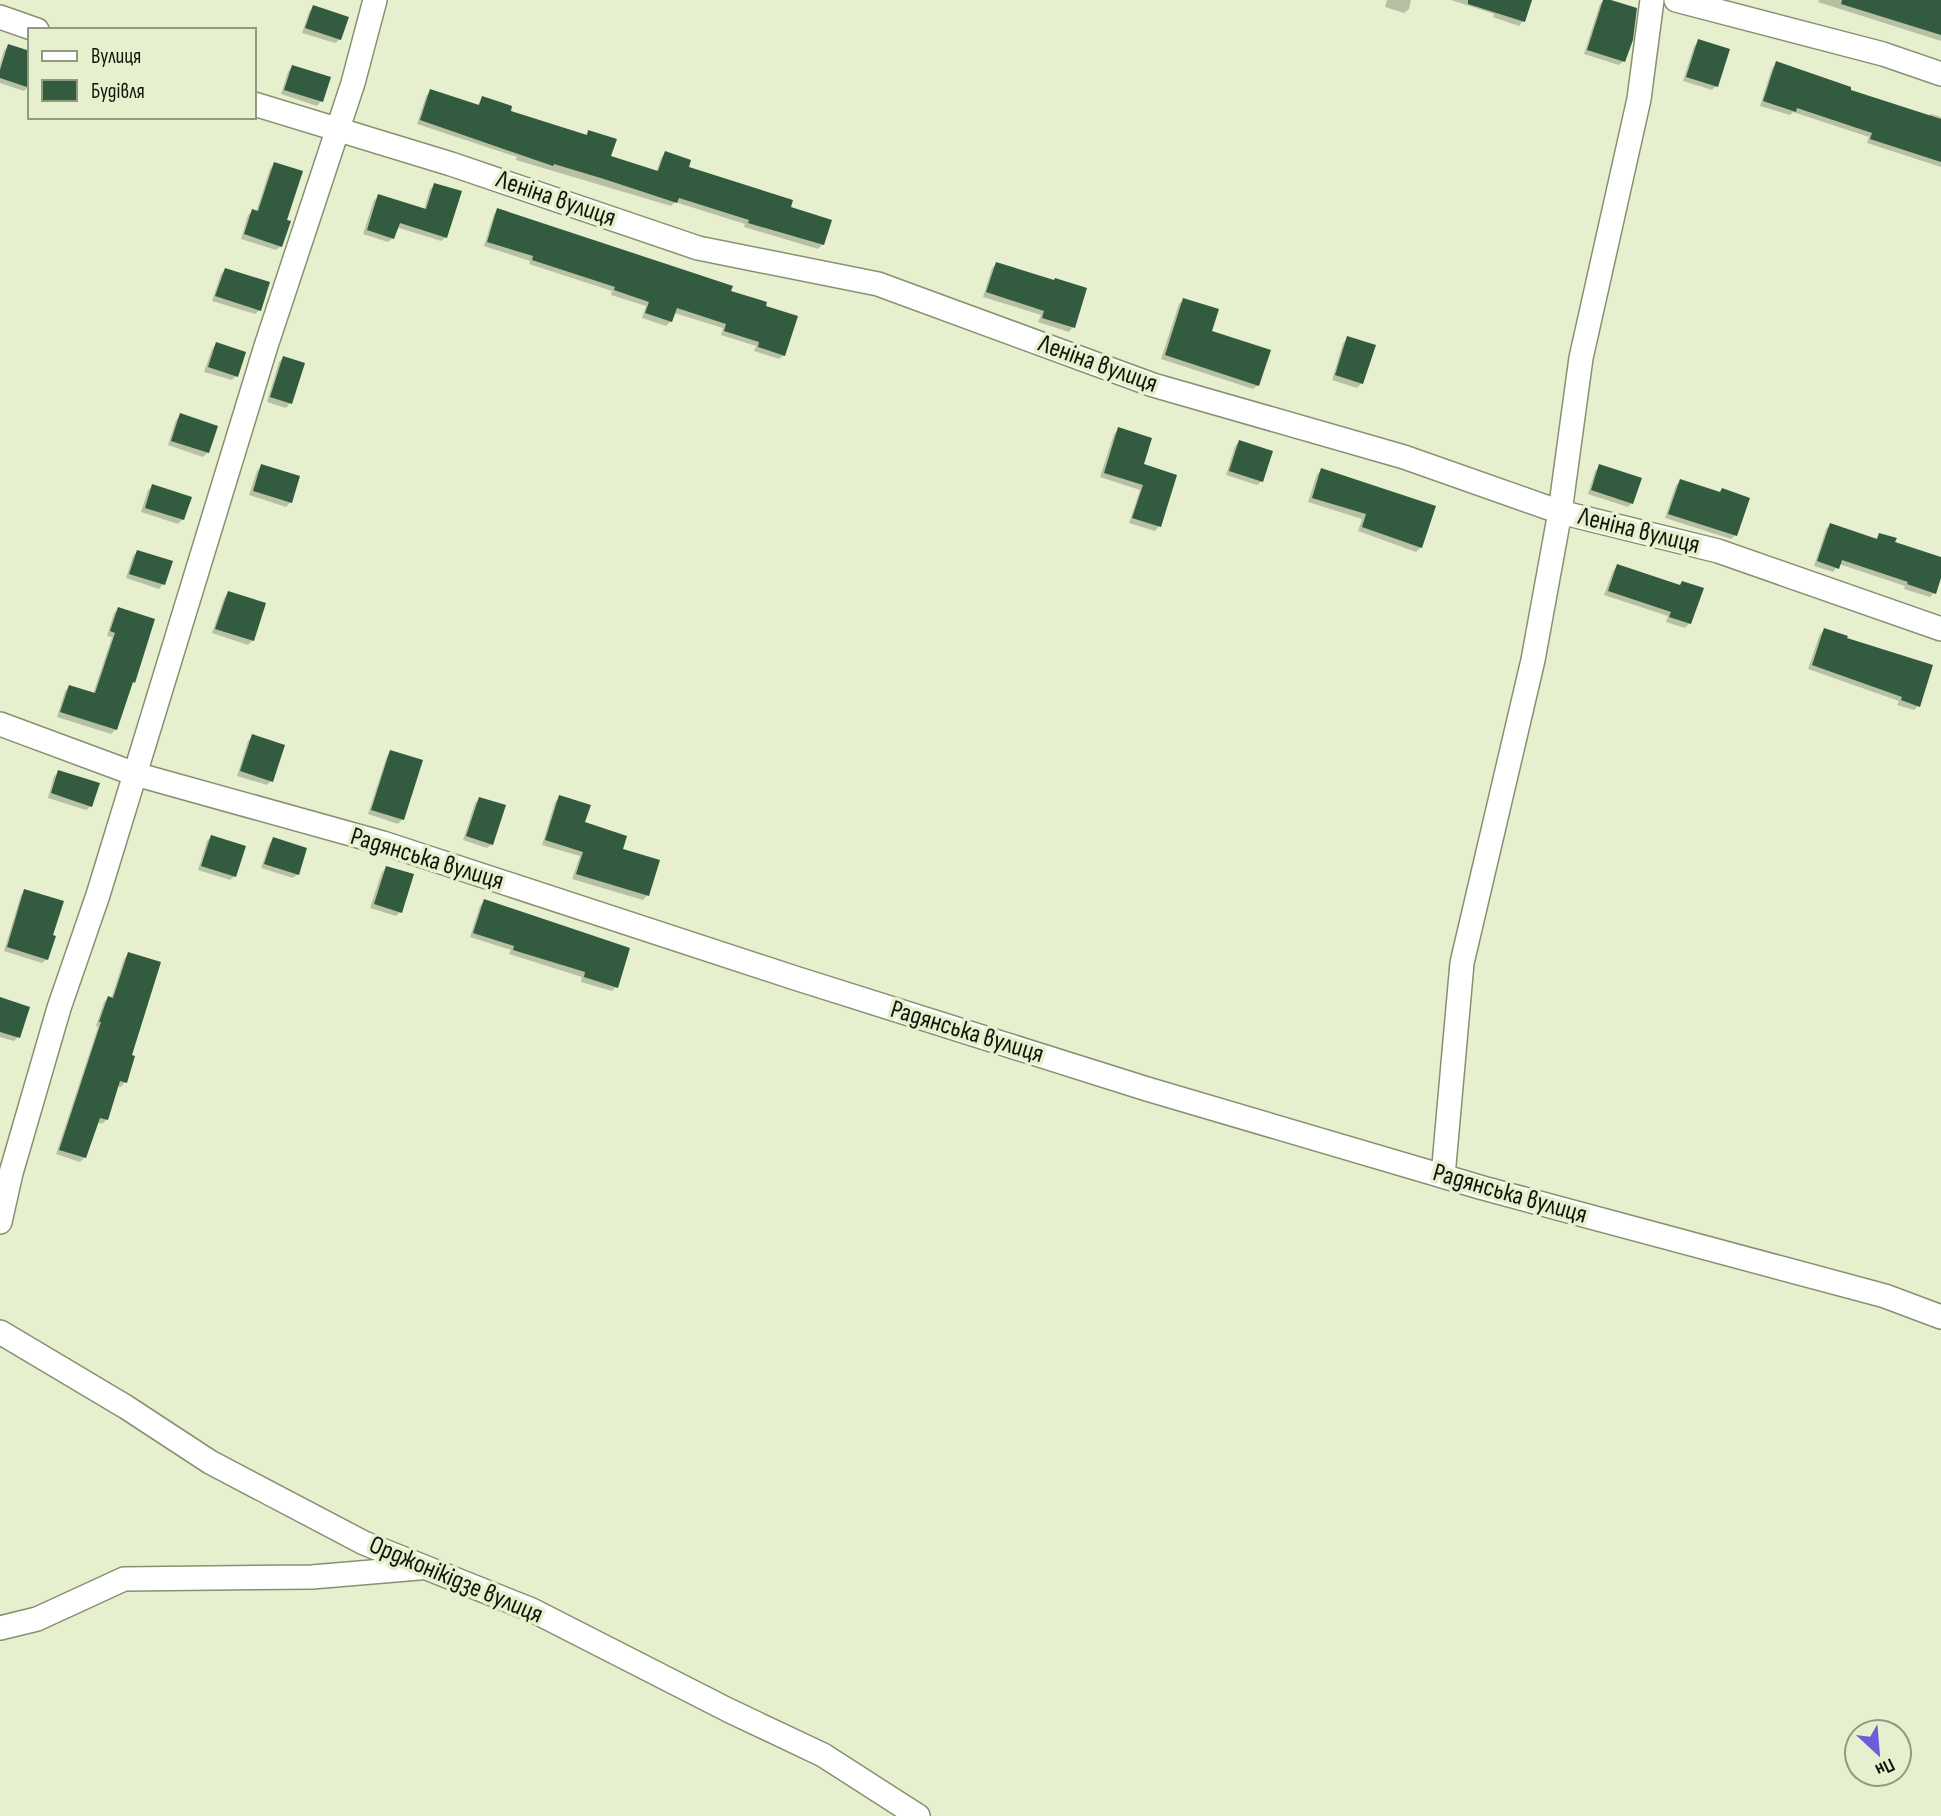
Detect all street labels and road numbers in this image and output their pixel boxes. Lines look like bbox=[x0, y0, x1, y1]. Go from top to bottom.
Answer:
street label: Леніна вулиця bbox=[491, 164, 620, 234]
street label: Леніна вулиця bbox=[1033, 328, 1162, 400]
street label: Леніна вулиця bbox=[1574, 501, 1703, 561]
street label: Радянська вулиця bbox=[347, 821, 507, 897]
street label: Радянська вулиця bbox=[887, 994, 1047, 1070]
street label: Радянська вулиця bbox=[1429, 1157, 1591, 1231]
street label: Орджонікідзе вулиця bbox=[364, 1529, 548, 1631]

